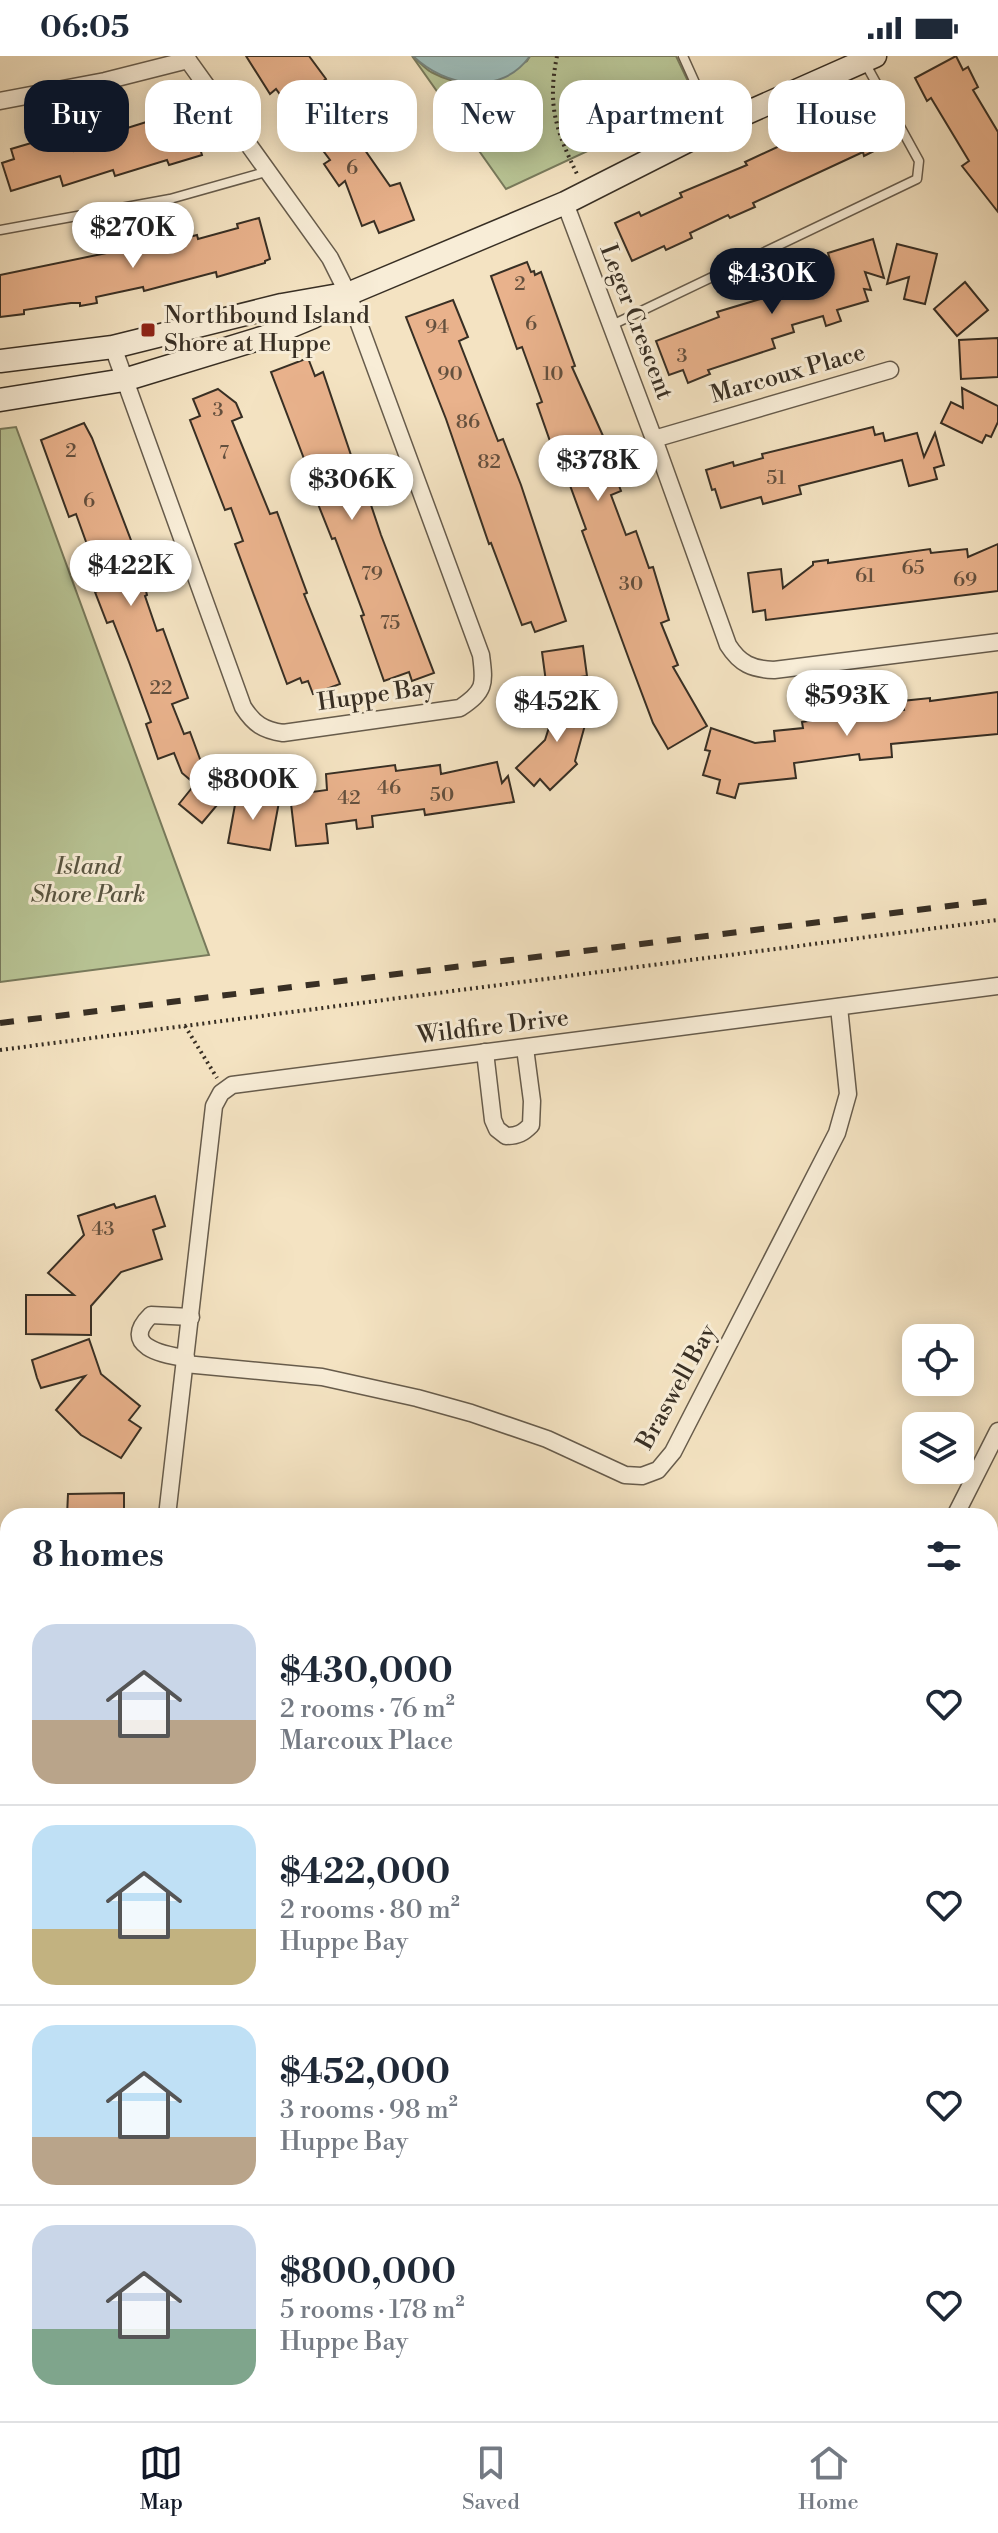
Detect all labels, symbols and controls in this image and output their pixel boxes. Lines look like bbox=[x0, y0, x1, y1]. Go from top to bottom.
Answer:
text: 06:05 bbox=[40, 9, 129, 47]
chip: Buy bbox=[24, 80, 129, 152]
chip: Rent bbox=[145, 80, 261, 152]
chip: Filters bbox=[277, 80, 417, 152]
chip: New bbox=[433, 80, 543, 152]
chip: Apartment bbox=[559, 80, 752, 152]
chip: House bbox=[768, 80, 905, 152]
house number: 6 bbox=[346, 156, 358, 181]
pin: $270K bbox=[77, 202, 189, 270]
text: $270K bbox=[90, 212, 176, 244]
street label: Leger Crescent bbox=[593, 240, 680, 404]
pin: $430K bbox=[716, 248, 828, 316]
text: $430K bbox=[728, 258, 816, 290]
house number: 2 bbox=[514, 272, 526, 297]
place label: Northbound Island Shore at Huppe bbox=[164, 301, 370, 359]
house number: 6 bbox=[525, 312, 537, 337]
house number: 94 bbox=[425, 315, 449, 340]
marker: Northbound Island Shore at Huppe bbox=[139, 321, 157, 339]
street label: Marcoux Place bbox=[707, 338, 869, 410]
house number: 3 bbox=[676, 344, 688, 369]
house number: 90 bbox=[437, 362, 463, 387]
house number: 10 bbox=[542, 362, 564, 387]
house number: 3 bbox=[212, 398, 224, 423]
house number: 86 bbox=[456, 410, 480, 435]
pin: $378K bbox=[542, 435, 654, 503]
house number: 2 bbox=[65, 439, 77, 464]
house number: 7 bbox=[219, 441, 229, 466]
text: $378K bbox=[556, 445, 640, 477]
house number: 82 bbox=[477, 450, 501, 475]
pin: $306K bbox=[296, 454, 408, 522]
text: $306K bbox=[308, 464, 396, 496]
house number: 51 bbox=[766, 466, 786, 491]
house number: 6 bbox=[83, 489, 95, 514]
pin: $422K bbox=[75, 540, 187, 608]
text: $422K bbox=[88, 550, 174, 582]
house number: 65 bbox=[901, 556, 925, 581]
house number: 79 bbox=[361, 562, 383, 587]
house number: 61 bbox=[855, 564, 875, 589]
house number: 69 bbox=[953, 568, 977, 593]
house number: 30 bbox=[619, 572, 643, 597]
house number: 75 bbox=[380, 611, 400, 636]
pin: $593K bbox=[791, 670, 903, 738]
street label: Huppe Bay bbox=[315, 672, 437, 718]
house number: 22 bbox=[150, 676, 172, 701]
pin: $452K bbox=[501, 676, 613, 744]
text: $593K bbox=[805, 680, 889, 712]
text: $452K bbox=[514, 686, 600, 718]
pin: $800K bbox=[197, 754, 309, 822]
text: $800K bbox=[208, 764, 298, 796]
house number: 46 bbox=[377, 776, 401, 801]
house number: 50 bbox=[430, 783, 454, 808]
house number: 42 bbox=[337, 786, 361, 811]
park label: Island Shore Park bbox=[31, 852, 145, 910]
street label: Wildfire Drive bbox=[414, 1003, 571, 1051]
house number: 43 bbox=[92, 1217, 114, 1242]
street label: Braswell Bay bbox=[630, 1319, 724, 1456]
map controls bbox=[902, 1324, 974, 1484]
button: locate bbox=[902, 1324, 974, 1396]
button: layers bbox=[902, 1412, 974, 1484]
icon: filters bbox=[922, 1534, 966, 1578]
text: 8 homes bbox=[32, 1535, 164, 1577]
text: $430,000 bbox=[280, 1651, 453, 1693]
icon: home bbox=[96, 1656, 192, 1752]
icon: heart bbox=[922, 1682, 966, 1726]
text: 2 rooms · 76 m² bbox=[280, 1693, 455, 1725]
text: Marcoux Place bbox=[280, 1725, 453, 1757]
text: $422,000 bbox=[280, 1852, 450, 1894]
icon: home bbox=[96, 1857, 192, 1953]
icon: heart bbox=[922, 1883, 966, 1927]
text: 2 rooms · 80 m² bbox=[280, 1894, 460, 1926]
text: Huppe Bay bbox=[280, 1926, 408, 1958]
text: $452,000 bbox=[280, 2052, 450, 2094]
icon: home bbox=[96, 2057, 192, 2153]
icon: heart bbox=[922, 2083, 966, 2127]
text: 3 rooms · 98 m² bbox=[280, 2094, 458, 2126]
text: Huppe Bay bbox=[280, 2126, 408, 2158]
text: $800,000 bbox=[280, 2252, 456, 2294]
icon: home bbox=[96, 2257, 192, 2353]
icon: heart bbox=[922, 2283, 966, 2327]
text: 5 rooms · 178 m² bbox=[280, 2294, 465, 2326]
text: Huppe Bay bbox=[280, 2326, 408, 2358]
tab: Map bbox=[139, 2441, 183, 2516]
tab: Saved bbox=[462, 2441, 520, 2516]
tab: Home bbox=[798, 2441, 859, 2516]

